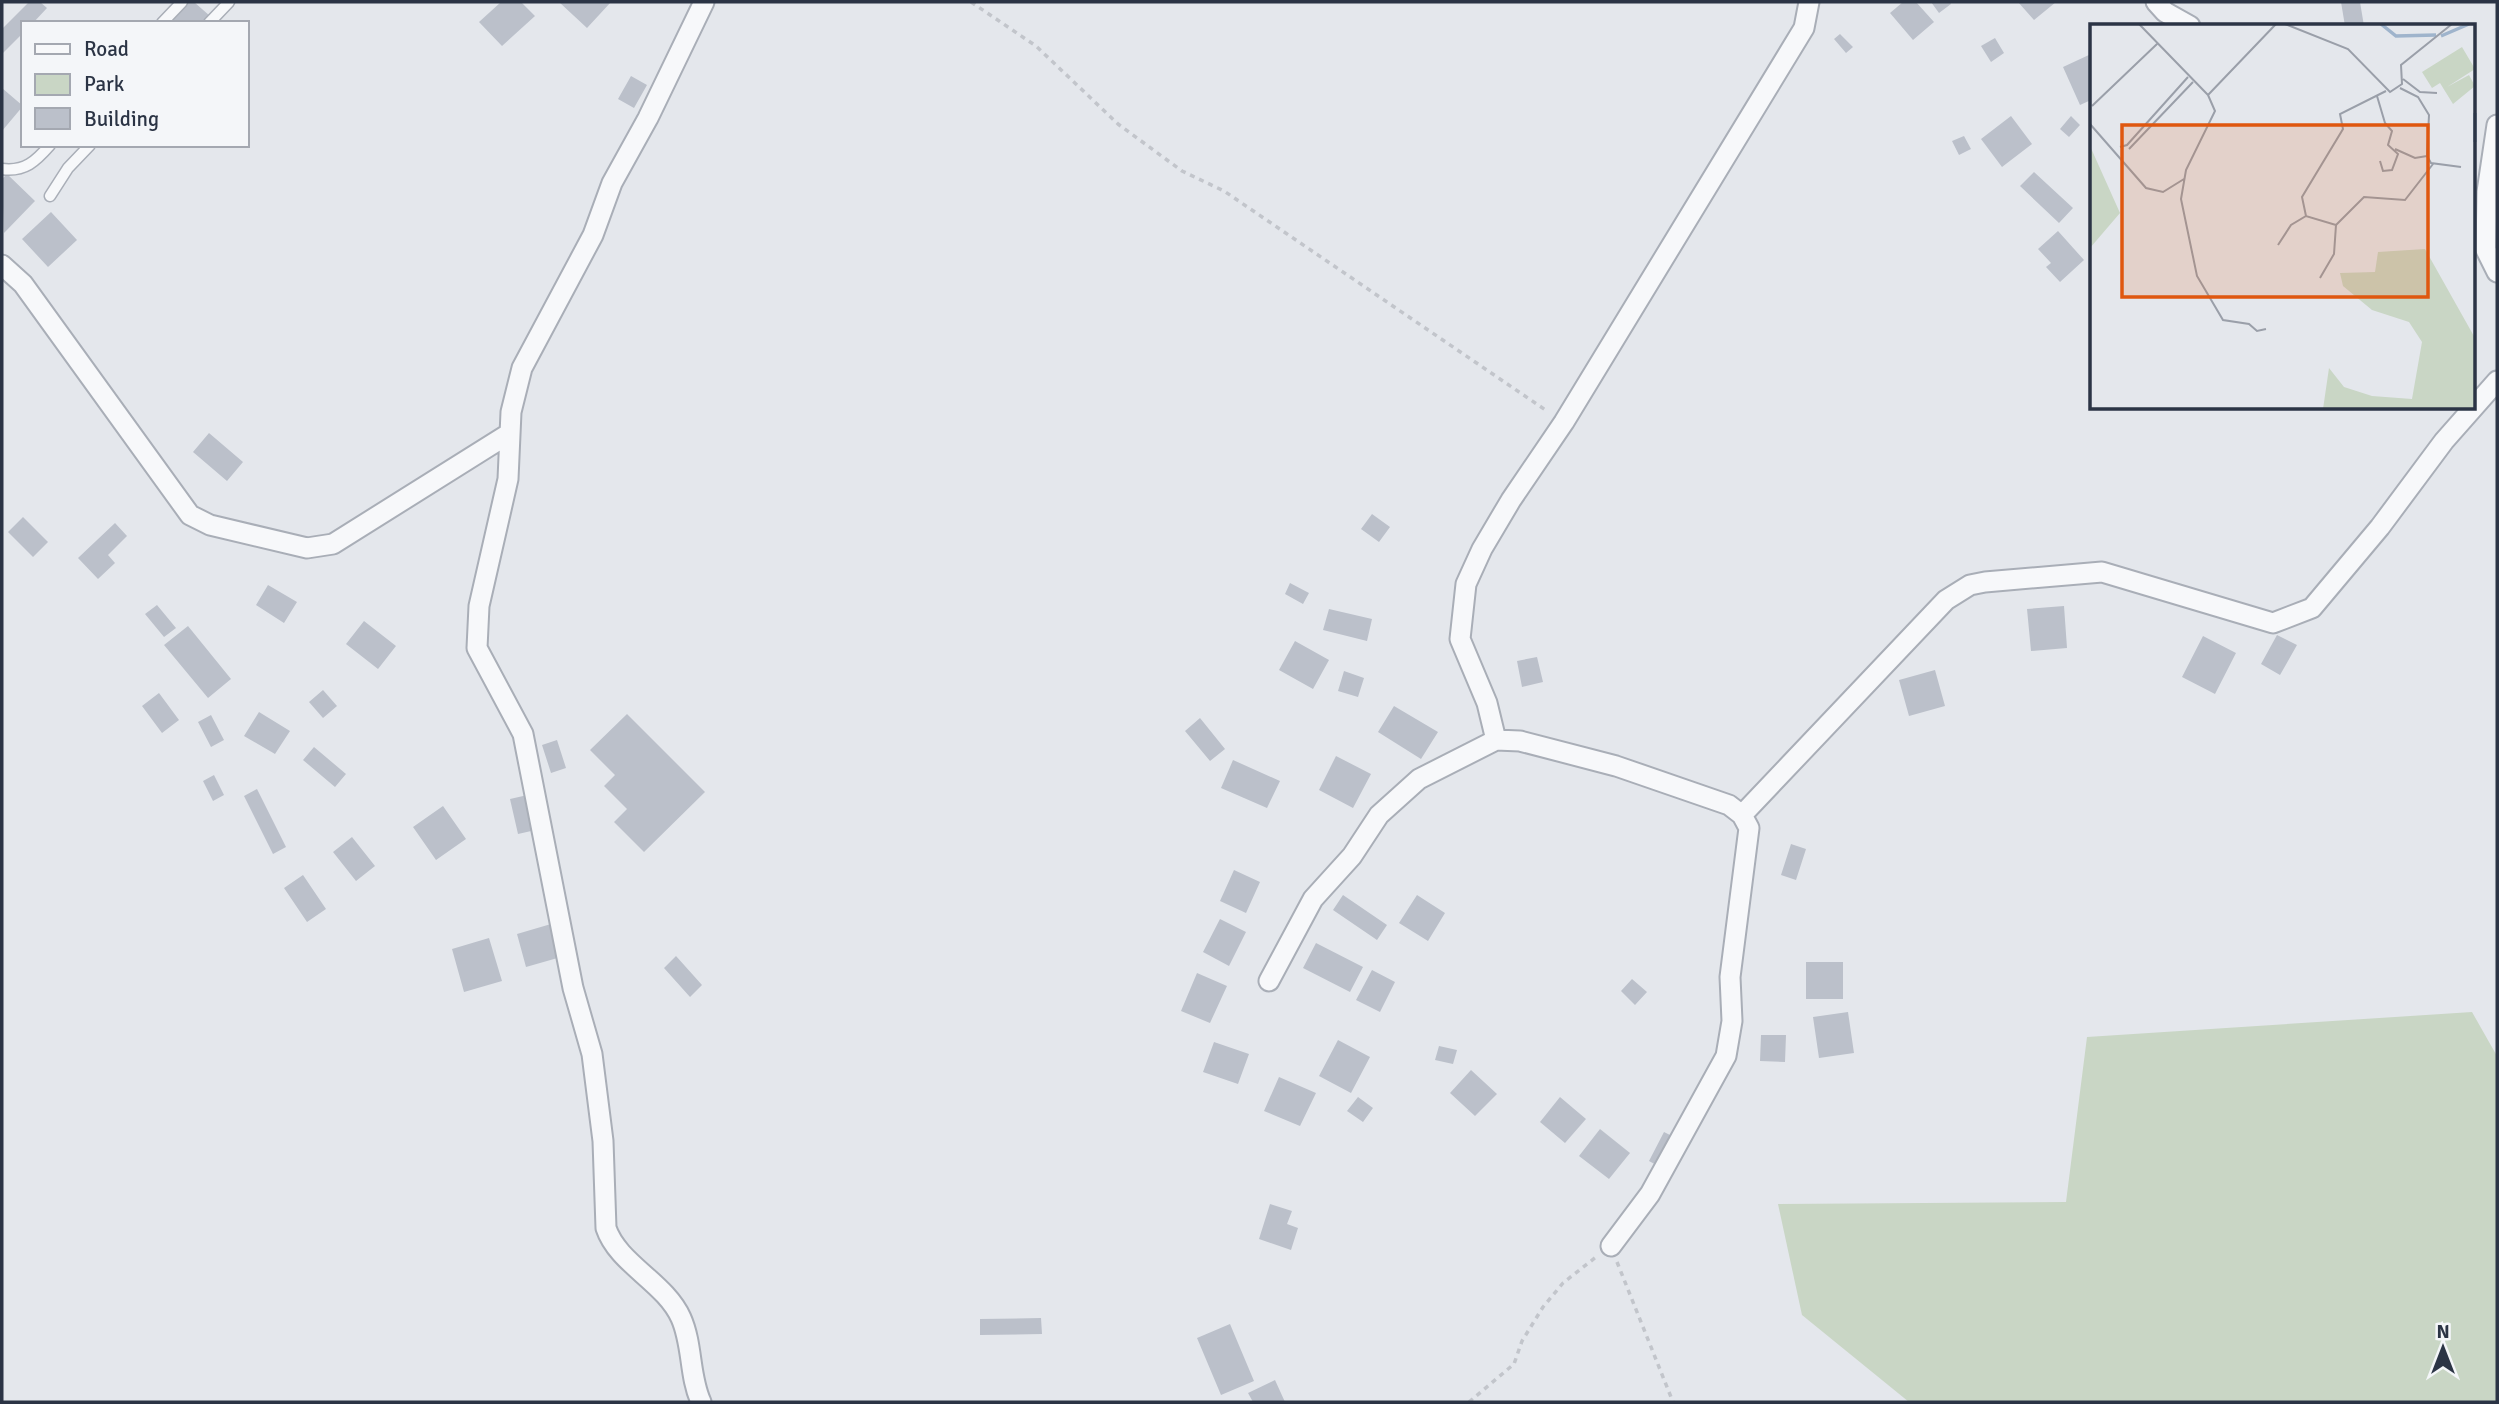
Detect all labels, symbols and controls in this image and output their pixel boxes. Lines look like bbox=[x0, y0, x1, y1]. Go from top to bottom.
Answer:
legend bbox=[21, 21, 248, 147]
inset map bbox=[2090, 24, 2474, 410]
text: Road bbox=[84, 36, 129, 62]
text: Park bbox=[84, 71, 125, 97]
text: Building bbox=[84, 106, 159, 132]
north arrow bbox=[2408, 1313, 2478, 1383]
text: N bbox=[2436, 1320, 2450, 1344]

